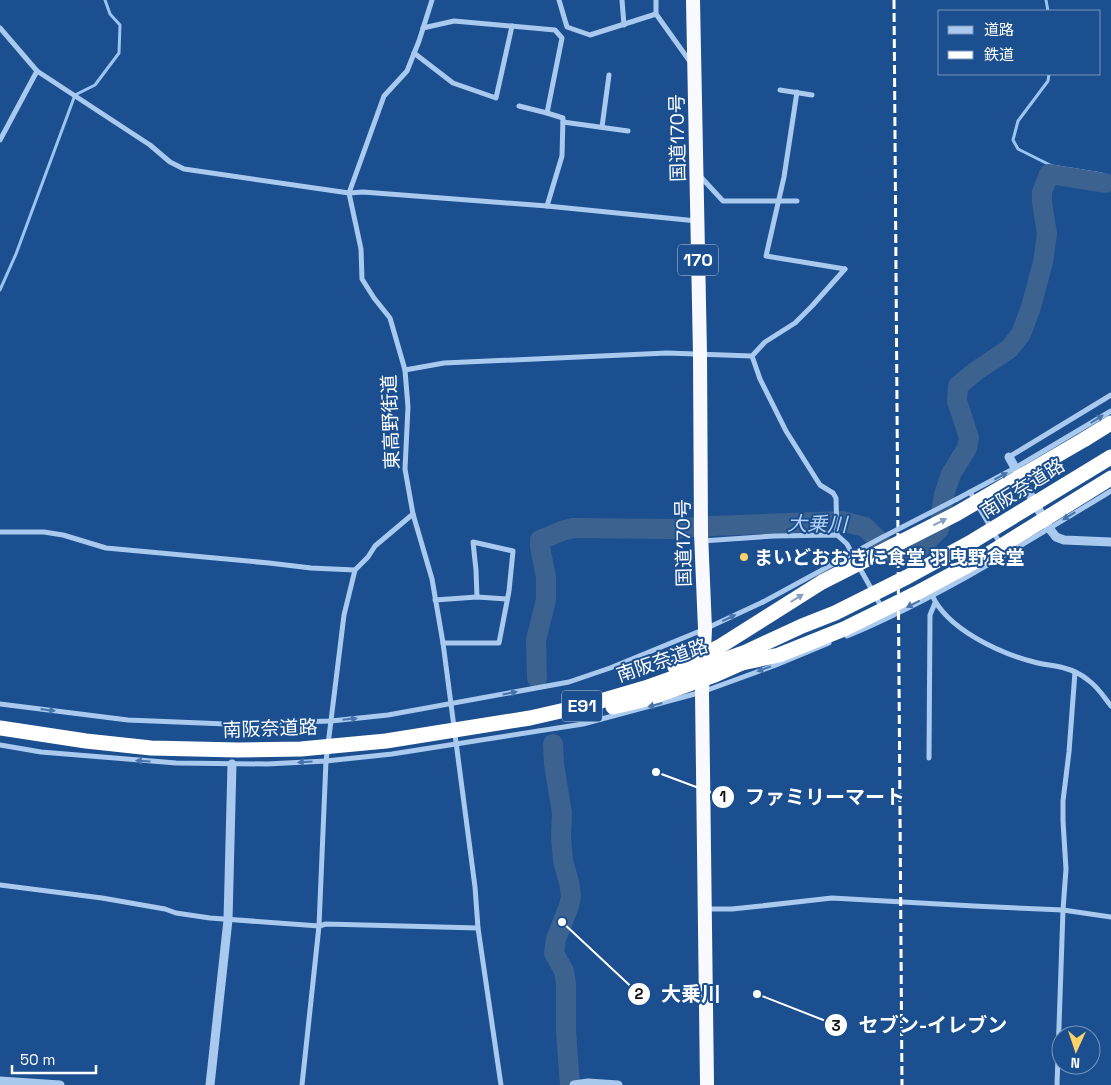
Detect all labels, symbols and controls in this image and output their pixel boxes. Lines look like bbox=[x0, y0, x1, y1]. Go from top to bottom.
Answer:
legend bbox=[938, 10, 1101, 75]
text: 道路 bbox=[984, 20, 1014, 39]
text: 鉄道 bbox=[984, 45, 1014, 64]
street label: 国道170号 bbox=[664, 94, 691, 182]
road number: 170 bbox=[678, 244, 718, 276]
street label: 東高野街道 bbox=[376, 374, 405, 470]
one-way arrow bbox=[1090, 415, 1103, 424]
street label: 南阪奈道路 bbox=[975, 453, 1069, 524]
one-way arrow bbox=[993, 472, 1008, 480]
street label: 国道170号 bbox=[670, 499, 697, 587]
water label: 大乗川 bbox=[787, 510, 849, 538]
one-way arrow bbox=[1063, 511, 1076, 520]
one-way arrow bbox=[933, 518, 947, 526]
place label: まいどおおきに食堂 羽曳野食堂 bbox=[754, 545, 1025, 570]
marker: まいどおおきに食堂 羽曳野食堂 bbox=[738, 551, 750, 563]
one-way arrow bbox=[790, 594, 803, 603]
one-way arrow bbox=[905, 600, 920, 608]
one-way arrow bbox=[722, 613, 736, 621]
street label: 南阪奈道路 bbox=[613, 633, 711, 688]
one-way arrow bbox=[756, 666, 771, 674]
one-way arrow bbox=[503, 688, 519, 696]
road number: E91 bbox=[562, 690, 602, 721]
one-way arrow bbox=[648, 701, 663, 709]
one-way arrow bbox=[41, 706, 57, 714]
street label: 南阪奈道路 bbox=[222, 714, 318, 743]
one-way arrow bbox=[342, 715, 358, 723]
one-way arrow bbox=[135, 756, 151, 764]
one-way arrow bbox=[297, 758, 313, 766]
callout: ファミリーマート bbox=[710, 780, 915, 815]
text: ファミリーマート bbox=[745, 784, 905, 810]
text: 1 bbox=[720, 787, 726, 806]
callout: 大乗川 bbox=[626, 977, 731, 1012]
text: 大乗川 bbox=[661, 981, 721, 1007]
text: 2 bbox=[635, 984, 644, 1003]
callout: セブン-イレブン bbox=[824, 1008, 1017, 1043]
text: セブン-イレブン bbox=[859, 1012, 1007, 1038]
text: 3 bbox=[831, 1016, 841, 1035]
north arrow bbox=[1051, 1025, 1101, 1075]
scale bar bbox=[12, 1042, 96, 1074]
text: 50 m bbox=[20, 1050, 55, 1069]
text: N bbox=[1070, 1054, 1080, 1072]

